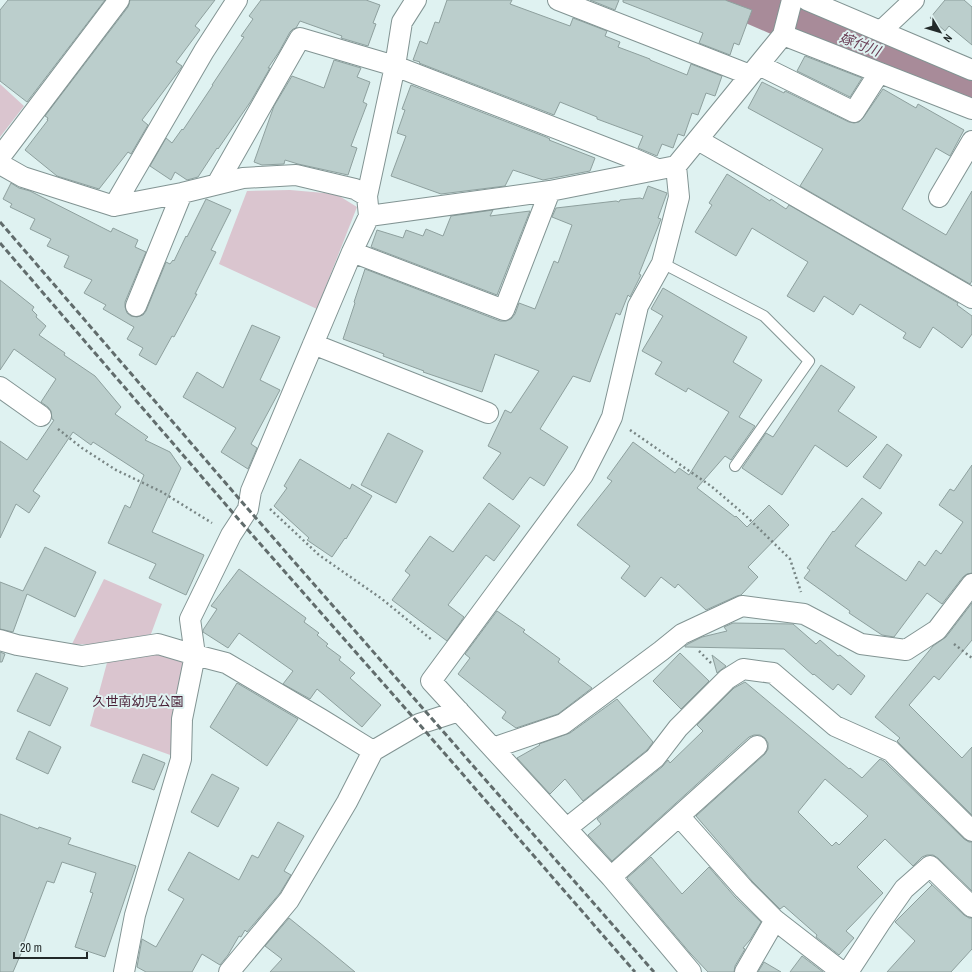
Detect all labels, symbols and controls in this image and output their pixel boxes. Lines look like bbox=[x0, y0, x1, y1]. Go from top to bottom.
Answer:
north arrow bbox=[920, 12, 960, 52]
water label: 嫁付川 bbox=[837, 28, 885, 61]
text: N bbox=[940, 31, 955, 45]
park label: 久世南幼児公園 bbox=[92, 693, 184, 710]
scale bar bbox=[14, 934, 87, 960]
text: 20 m bbox=[20, 940, 42, 956]

